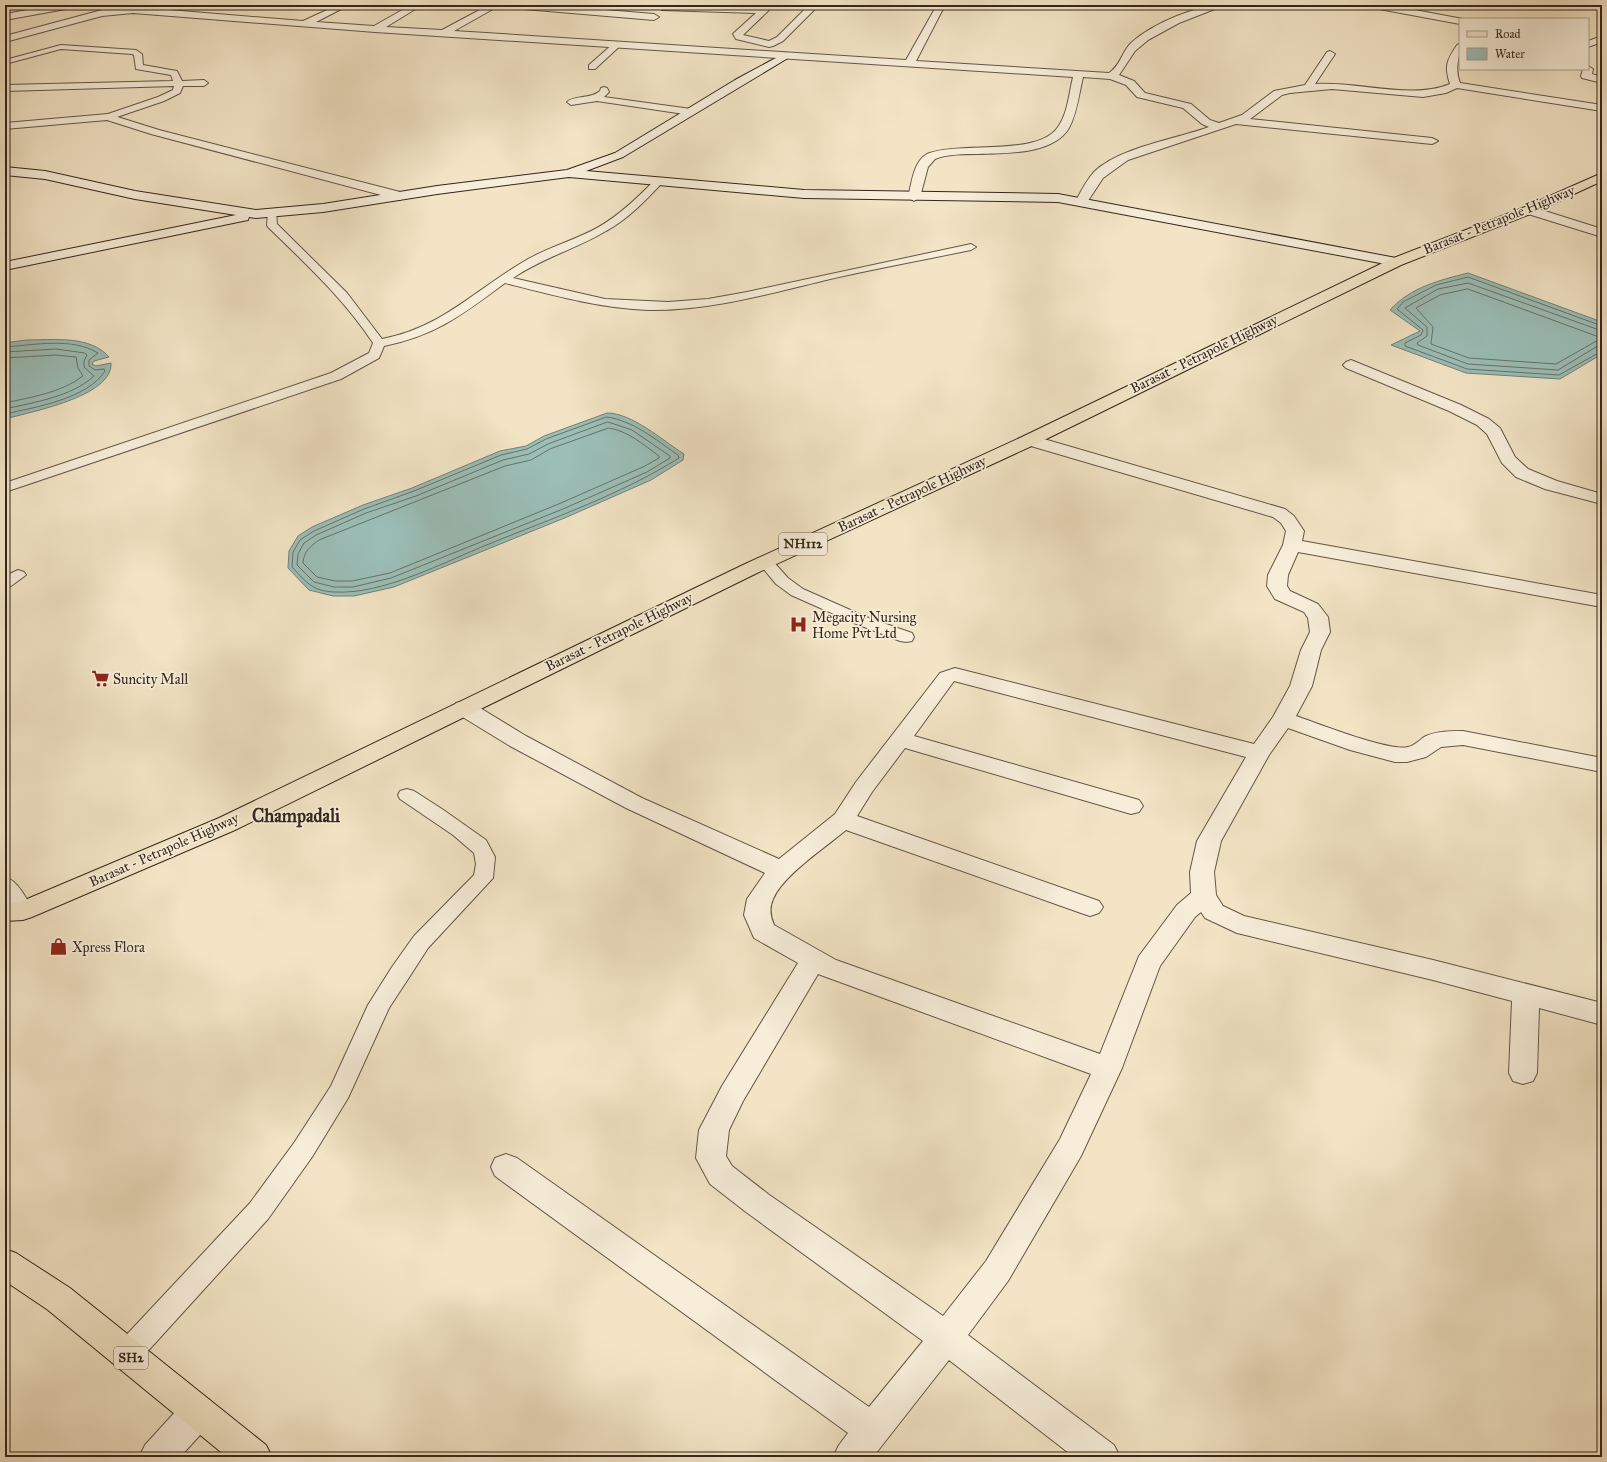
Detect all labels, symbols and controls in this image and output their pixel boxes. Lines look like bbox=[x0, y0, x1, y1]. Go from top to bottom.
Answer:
legend bbox=[1459, 18, 1589, 70]
text: Road bbox=[1495, 27, 1521, 41]
text: Water bbox=[1495, 47, 1525, 61]
street label: Barasat - Petrapole Highway bbox=[1421, 182, 1578, 258]
street label: Barasat - Petrapole Highway bbox=[1127, 311, 1281, 397]
street label: Barasat - Petrapole Highway bbox=[835, 452, 989, 536]
road number: NH112 bbox=[779, 533, 827, 555]
street label: Barasat - Petrapole Highway bbox=[542, 589, 696, 675]
place label: Megacity Nursing Home Pvt Ltd bbox=[812, 609, 917, 642]
hospital icon: Megacity Nursing Home Pvt Ltd bbox=[789, 615, 809, 635]
supermarket icon: Suncity Mall bbox=[90, 669, 110, 689]
place label: Suncity Mall bbox=[113, 671, 188, 688]
district label: Champadali bbox=[252, 805, 341, 828]
street label: Barasat - Petrapole Highway bbox=[87, 809, 242, 891]
shop icon: Xpress Flora bbox=[49, 937, 69, 957]
place label: Xpress Flora bbox=[72, 939, 145, 956]
road number: SH2 bbox=[114, 1347, 148, 1369]

